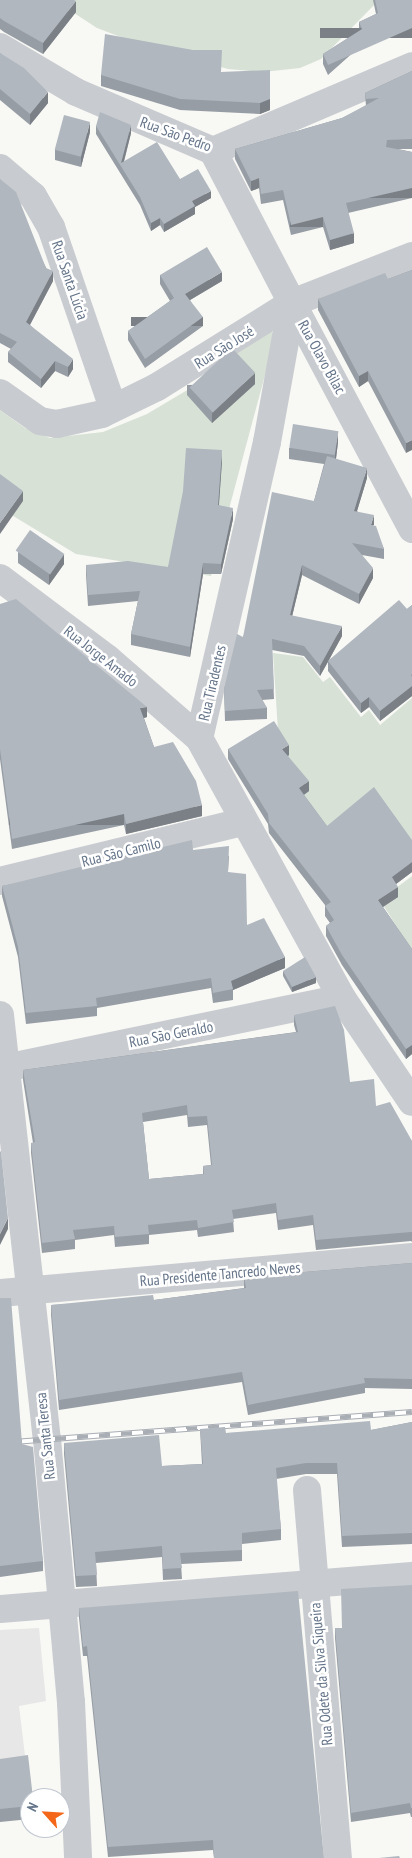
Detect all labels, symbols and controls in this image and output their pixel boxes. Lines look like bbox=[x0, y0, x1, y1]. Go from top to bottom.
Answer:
street label: Rua São Pedro bbox=[138, 113, 214, 155]
street label: Rua Santa Lúcia bbox=[48, 238, 92, 322]
street label: Rua Olavo Bilac bbox=[294, 317, 350, 397]
street label: Rua São José bbox=[191, 322, 257, 372]
street label: Rua Jorge Amado bbox=[60, 622, 142, 690]
street label: Rua Tiradentes bbox=[195, 643, 229, 723]
street label: Rua São Camilo bbox=[80, 834, 162, 870]
street label: Rua São Geraldo bbox=[128, 1017, 214, 1051]
street label: Rua Presidente Tancredo Neves bbox=[139, 1258, 301, 1290]
street label: Rua Santa Teresa bbox=[31, 1391, 59, 1481]
street label: Rua Odete da Silva Siqueira bbox=[306, 1602, 336, 1746]
north arrow bbox=[20, 1788, 70, 1838]
text: N bbox=[23, 1800, 42, 1814]

